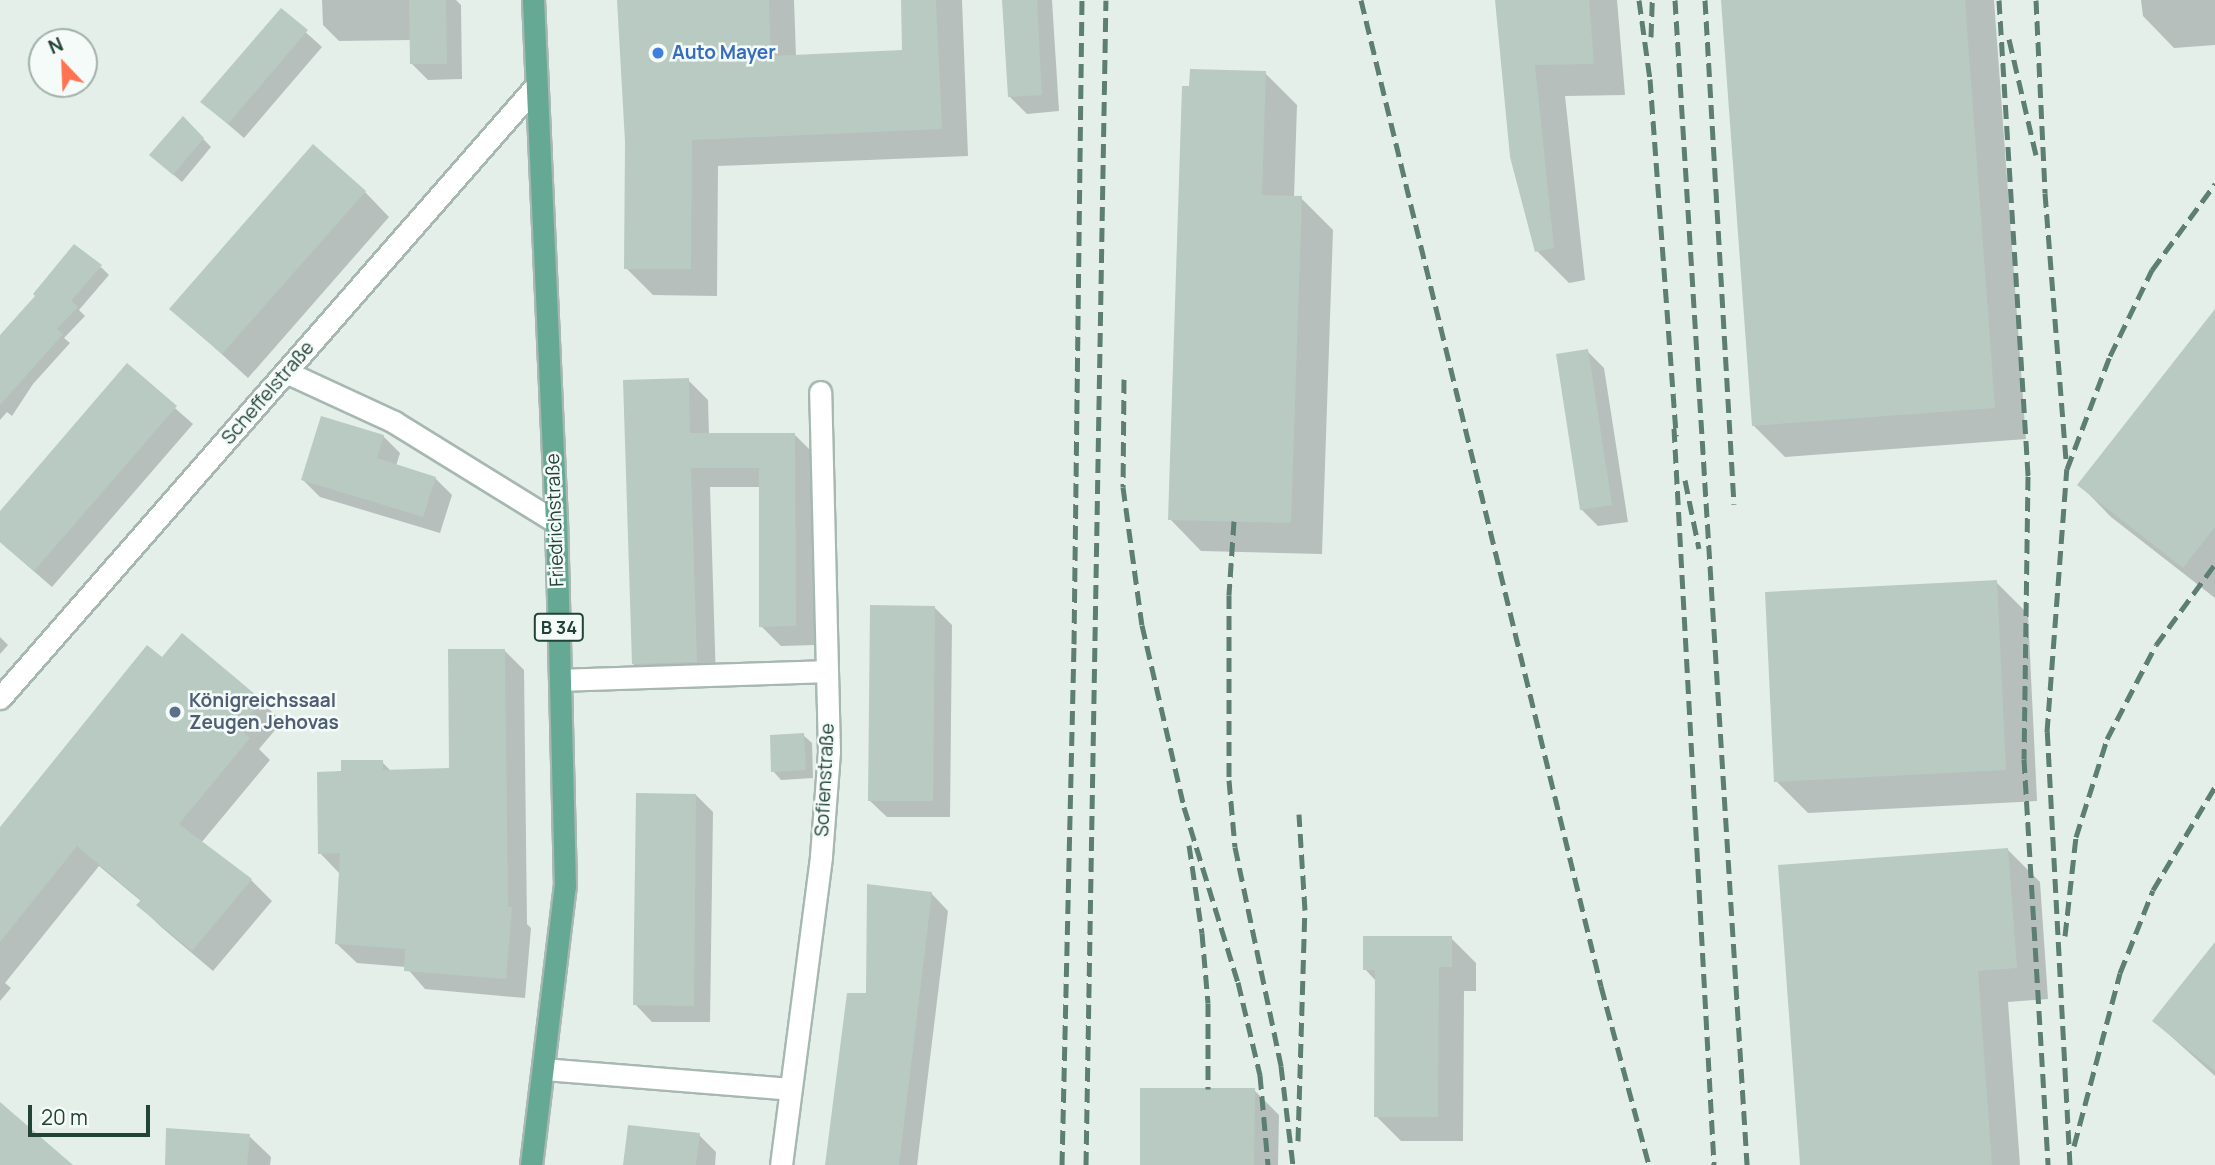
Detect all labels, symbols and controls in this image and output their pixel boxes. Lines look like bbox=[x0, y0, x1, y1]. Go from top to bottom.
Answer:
north arrow bbox=[28, 28, 98, 98]
text: N bbox=[44, 31, 67, 60]
place label: Auto Mayer bbox=[672, 42, 776, 64]
marker: Auto Mayer bbox=[650, 45, 666, 61]
street label: Scheffelstraße bbox=[217, 337, 319, 449]
street label: Friedrichstraße bbox=[541, 453, 569, 587]
road number: B 34 bbox=[533, 612, 585, 642]
place label: Königreichssaal Zeugen Jehovas bbox=[189, 690, 339, 734]
marker: Königreichssaal Zeugen Jehovas bbox=[167, 704, 183, 720]
street label: Sofienstraße bbox=[811, 723, 839, 837]
scale bar bbox=[32, 1092, 154, 1136]
text: 20 m bbox=[41, 1103, 88, 1131]

